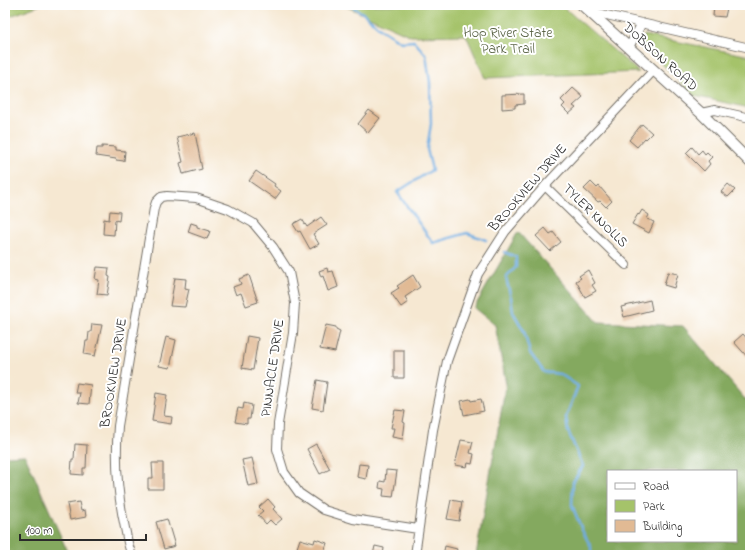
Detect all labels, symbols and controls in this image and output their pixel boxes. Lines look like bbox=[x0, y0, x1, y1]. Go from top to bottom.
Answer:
street label: DOBSON ROAD bbox=[617, 17, 702, 97]
park label: Hop River State Park Trail bbox=[464, 23, 553, 60]
street label: BROOKVIEW DRIVE bbox=[483, 139, 572, 237]
street label: TYLER KNOLLS bbox=[557, 179, 633, 253]
street label: BROOKVIEW DRIVE bbox=[95, 317, 133, 430]
street label: PINNACLE DRIVE bbox=[256, 318, 290, 418]
legend bbox=[607, 470, 737, 542]
text: Road bbox=[643, 478, 669, 496]
text: Park bbox=[643, 498, 665, 516]
scale bar bbox=[20, 516, 146, 542]
text: Building bbox=[642, 518, 682, 537]
text: 100 m bbox=[26, 522, 53, 540]

